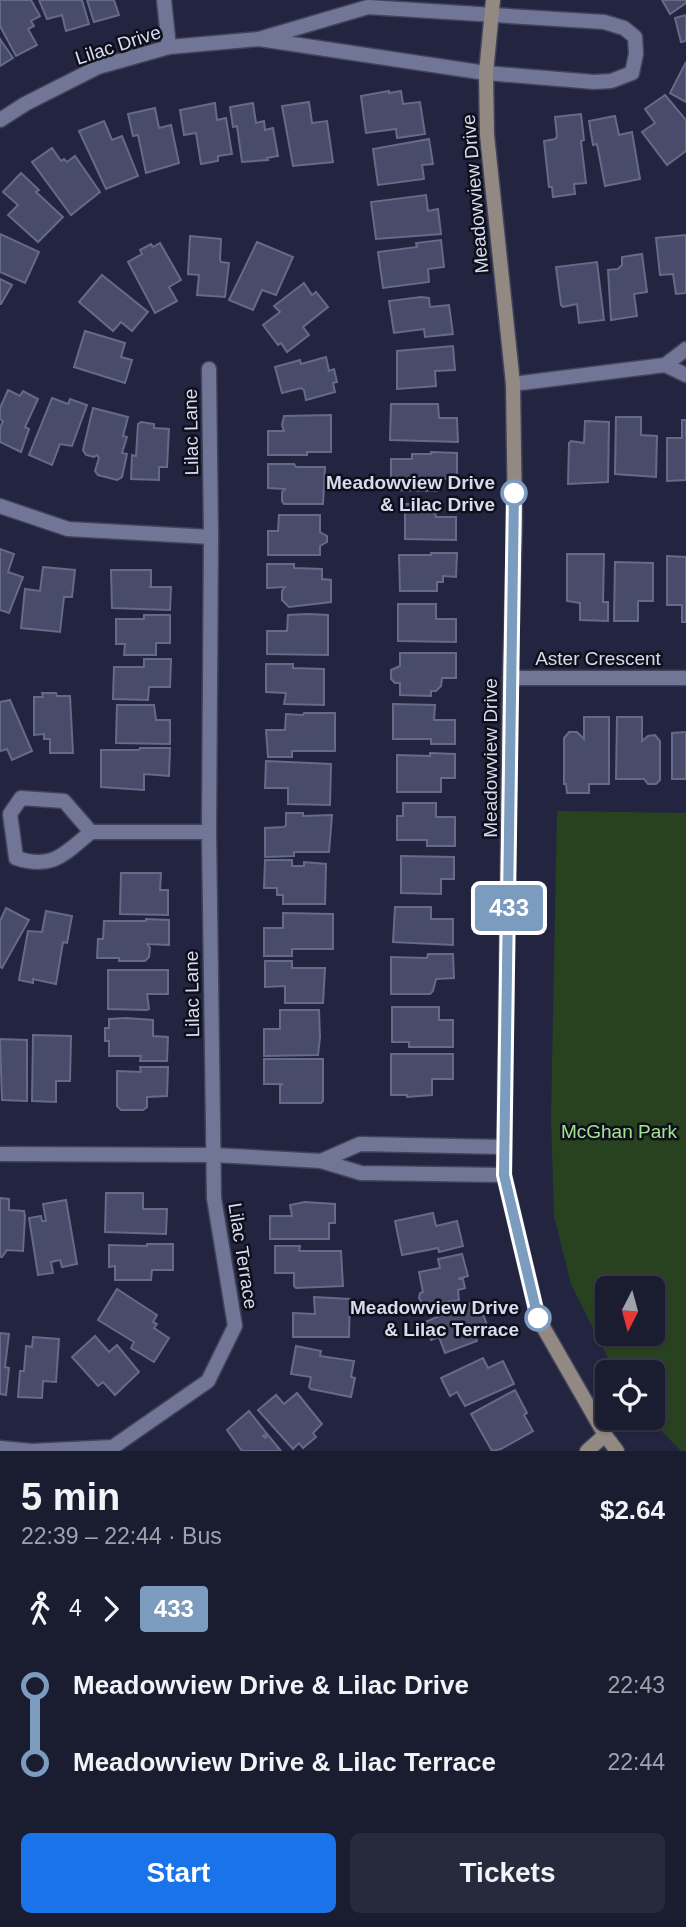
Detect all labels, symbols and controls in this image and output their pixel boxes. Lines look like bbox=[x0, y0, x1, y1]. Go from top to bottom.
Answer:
street label: Lilac Drive bbox=[73, 21, 163, 69]
street label: Meadowview Drive bbox=[458, 114, 492, 274]
street label: Lilac Lane bbox=[180, 389, 202, 475]
place label: Meadowview Drive & Lilac Drive bbox=[326, 472, 495, 515]
marker: Meadowview Drive & Lilac Drive bbox=[501, 480, 527, 506]
street label: Aster Crescent bbox=[535, 648, 662, 669]
street label: Meadowview Drive bbox=[480, 678, 501, 838]
line badge: 433 bbox=[469, 885, 549, 931]
text: 433 bbox=[489, 894, 529, 921]
street label: Lilac Lane bbox=[181, 951, 203, 1037]
park label: McGhan Park bbox=[561, 1121, 678, 1142]
street label: Lilac Terrace bbox=[224, 1201, 262, 1311]
north arrow bbox=[595, 1276, 665, 1346]
map controls bbox=[595, 1276, 665, 1430]
place label: Meadowview Drive & Lilac Terrace bbox=[350, 1297, 519, 1340]
marker: Meadowview Drive & Lilac Terrace bbox=[525, 1305, 551, 1331]
button: locate bbox=[595, 1360, 665, 1430]
text: 5 min bbox=[21, 1476, 120, 1518]
text: $2.64 bbox=[600, 1495, 665, 1525]
text: 22:39 – 22:44 · Bus bbox=[21, 1523, 222, 1549]
icon: walk bbox=[21, 1590, 59, 1628]
icon: forward bbox=[92, 1590, 130, 1628]
text: 4 bbox=[69, 1595, 82, 1621]
text: 433 bbox=[154, 1595, 194, 1622]
text: Meadowview Drive & Lilac Drive bbox=[73, 1670, 469, 1700]
text: 22:43 bbox=[607, 1672, 665, 1698]
text: Meadowview Drive & Lilac Terrace bbox=[73, 1747, 496, 1777]
text: 22:44 bbox=[607, 1749, 665, 1775]
button: Start bbox=[21, 1833, 336, 1913]
button: Tickets bbox=[350, 1833, 665, 1913]

